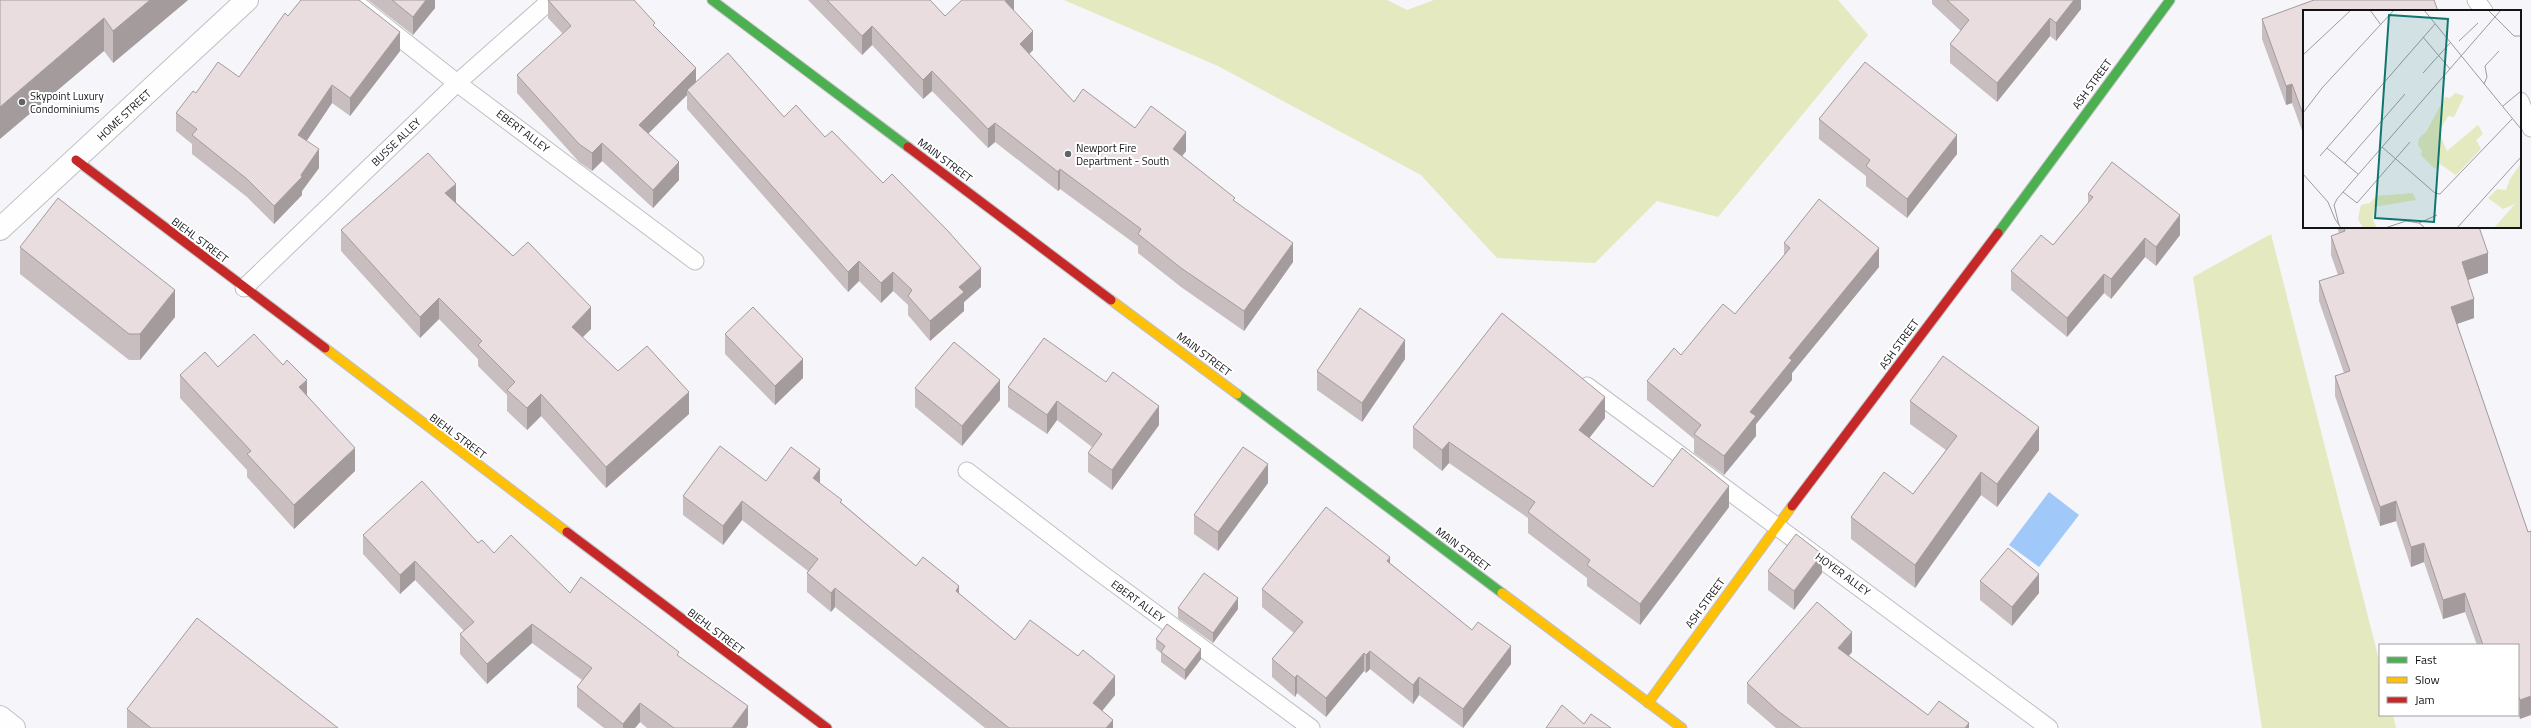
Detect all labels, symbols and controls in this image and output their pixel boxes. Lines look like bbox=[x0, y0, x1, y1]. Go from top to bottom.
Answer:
inset map bbox=[2303, 10, 2521, 228]
street label: ASH STREET bbox=[2068, 55, 2116, 112]
street label: HOME STREET bbox=[93, 86, 155, 144]
place label: Skypoint Luxury Condominiums bbox=[30, 88, 104, 117]
marker: Skypoint Luxury Condominiums bbox=[17, 97, 27, 107]
street label: EBERT ALLEY bbox=[493, 106, 553, 156]
street label: BUSSE ALLEY bbox=[368, 114, 424, 170]
street label: MAIN STREET bbox=[914, 134, 976, 186]
place label: Newport Fire Department - South bbox=[1076, 140, 1169, 169]
marker: Newport Fire Department - South bbox=[1063, 149, 1073, 159]
street label: BIEHL STREET bbox=[168, 213, 232, 267]
street label: ASH STREET bbox=[1875, 315, 1923, 372]
street label: MAIN STREET bbox=[1173, 328, 1235, 380]
street label: BIEHL STREET bbox=[426, 409, 490, 463]
street label: MAIN STREET bbox=[1432, 523, 1494, 575]
street label: HOYER ALLEY bbox=[1812, 549, 1874, 600]
street label: ASH STREET bbox=[1681, 574, 1729, 631]
street label: EBERT ALLEY bbox=[1108, 576, 1168, 626]
street label: BIEHL STREET bbox=[684, 604, 748, 658]
legend bbox=[2379, 644, 2519, 716]
text: Fast bbox=[2415, 650, 2438, 669]
text: Slow bbox=[2415, 670, 2440, 689]
text: Jam bbox=[2415, 690, 2435, 709]

